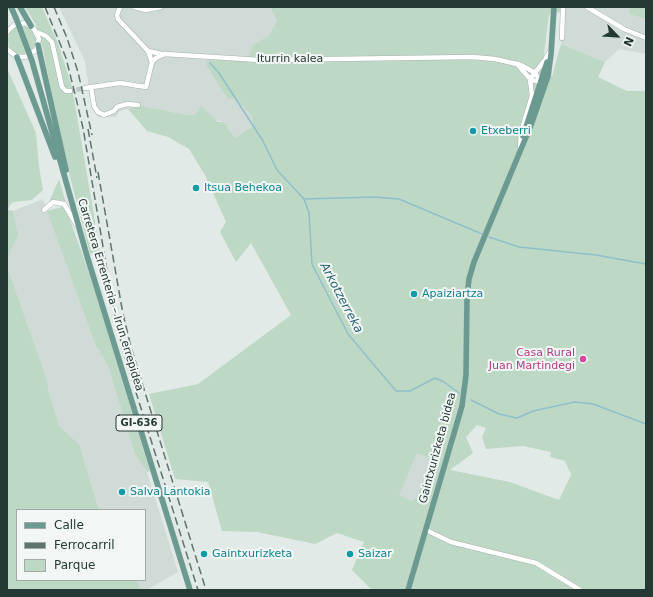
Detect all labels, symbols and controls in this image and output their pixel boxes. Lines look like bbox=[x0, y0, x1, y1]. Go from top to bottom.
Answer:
north arrow bbox=[597, 16, 637, 56]
text: N bbox=[620, 34, 636, 48]
street label: Iturrin kalea bbox=[257, 52, 323, 66]
place label: Etxeberri bbox=[481, 124, 531, 138]
marker: Etxeberri bbox=[468, 126, 478, 136]
place label: Itsua Behekoa bbox=[204, 181, 282, 195]
marker: Itsua Behekoa bbox=[191, 183, 201, 193]
street label: Carretera Errenteria – Irun errepidea bbox=[74, 197, 146, 393]
water label: Arkotzerreka bbox=[316, 260, 366, 336]
place label: Apaiziartza bbox=[422, 287, 483, 301]
marker: Apaiziartza bbox=[409, 289, 419, 299]
place label: Casa Rural Juan Martindegi bbox=[489, 346, 575, 372]
marker: Casa Rural Juan Martindegi bbox=[578, 354, 588, 364]
street label: Gaintxurizketa bidea bbox=[417, 391, 459, 505]
road number: GI-636 bbox=[116, 415, 162, 431]
place label: Salva Lantokia bbox=[130, 485, 211, 499]
marker: Salva Lantokia bbox=[117, 487, 127, 497]
legend bbox=[16, 509, 146, 581]
text: Calle bbox=[54, 518, 84, 532]
text: Ferrocarril bbox=[54, 538, 115, 552]
place label: Gaintxurizketa bbox=[212, 547, 292, 561]
place label: Saizar bbox=[358, 547, 392, 561]
marker: Gaintxurizketa bbox=[199, 549, 209, 559]
marker: Saizar bbox=[345, 549, 355, 559]
text: Parque bbox=[54, 558, 95, 572]

